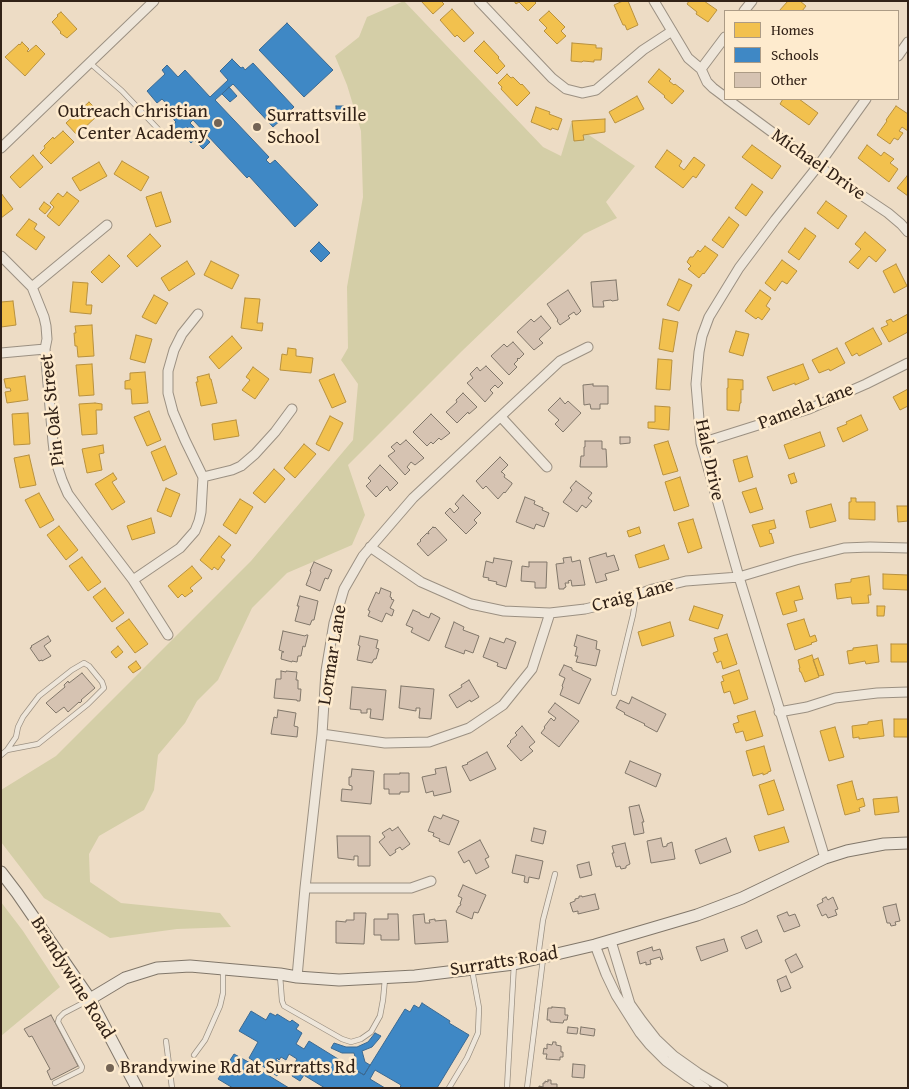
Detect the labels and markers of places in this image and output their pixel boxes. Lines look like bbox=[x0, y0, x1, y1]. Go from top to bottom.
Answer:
place label: Outreach Christian Center Academy bbox=[58, 101, 208, 145]
place label: Surrattsville School bbox=[267, 105, 366, 149]
marker: Outreach Christian Center Academy bbox=[212, 117, 224, 129]
marker: Surrattsville School bbox=[251, 121, 263, 133]
place label: Brandywine Rd at Surratts Rd bbox=[120, 1057, 356, 1079]
marker: Brandywine Rd at Surratts Rd bbox=[104, 1062, 116, 1074]

